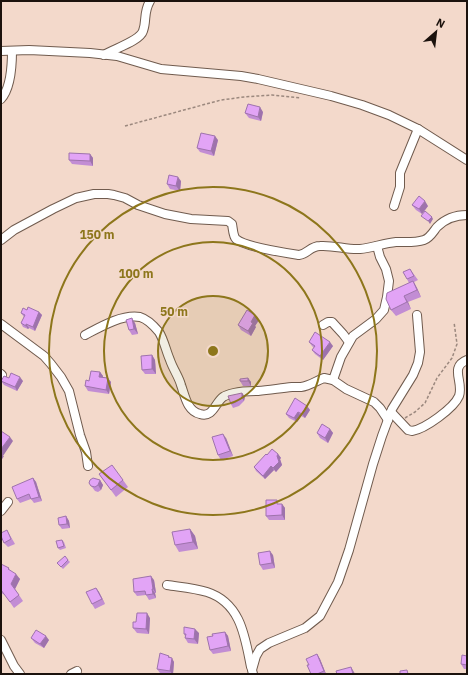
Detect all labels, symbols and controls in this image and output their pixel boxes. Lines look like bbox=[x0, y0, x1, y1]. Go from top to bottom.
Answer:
north arrow bbox=[416, 12, 456, 52]
text: N bbox=[434, 15, 448, 31]
text: 150 m bbox=[79, 227, 115, 242]
text: 100 m bbox=[118, 266, 154, 281]
text: 50 m bbox=[160, 304, 188, 319]
centre of rings bbox=[206, 344, 220, 358]

